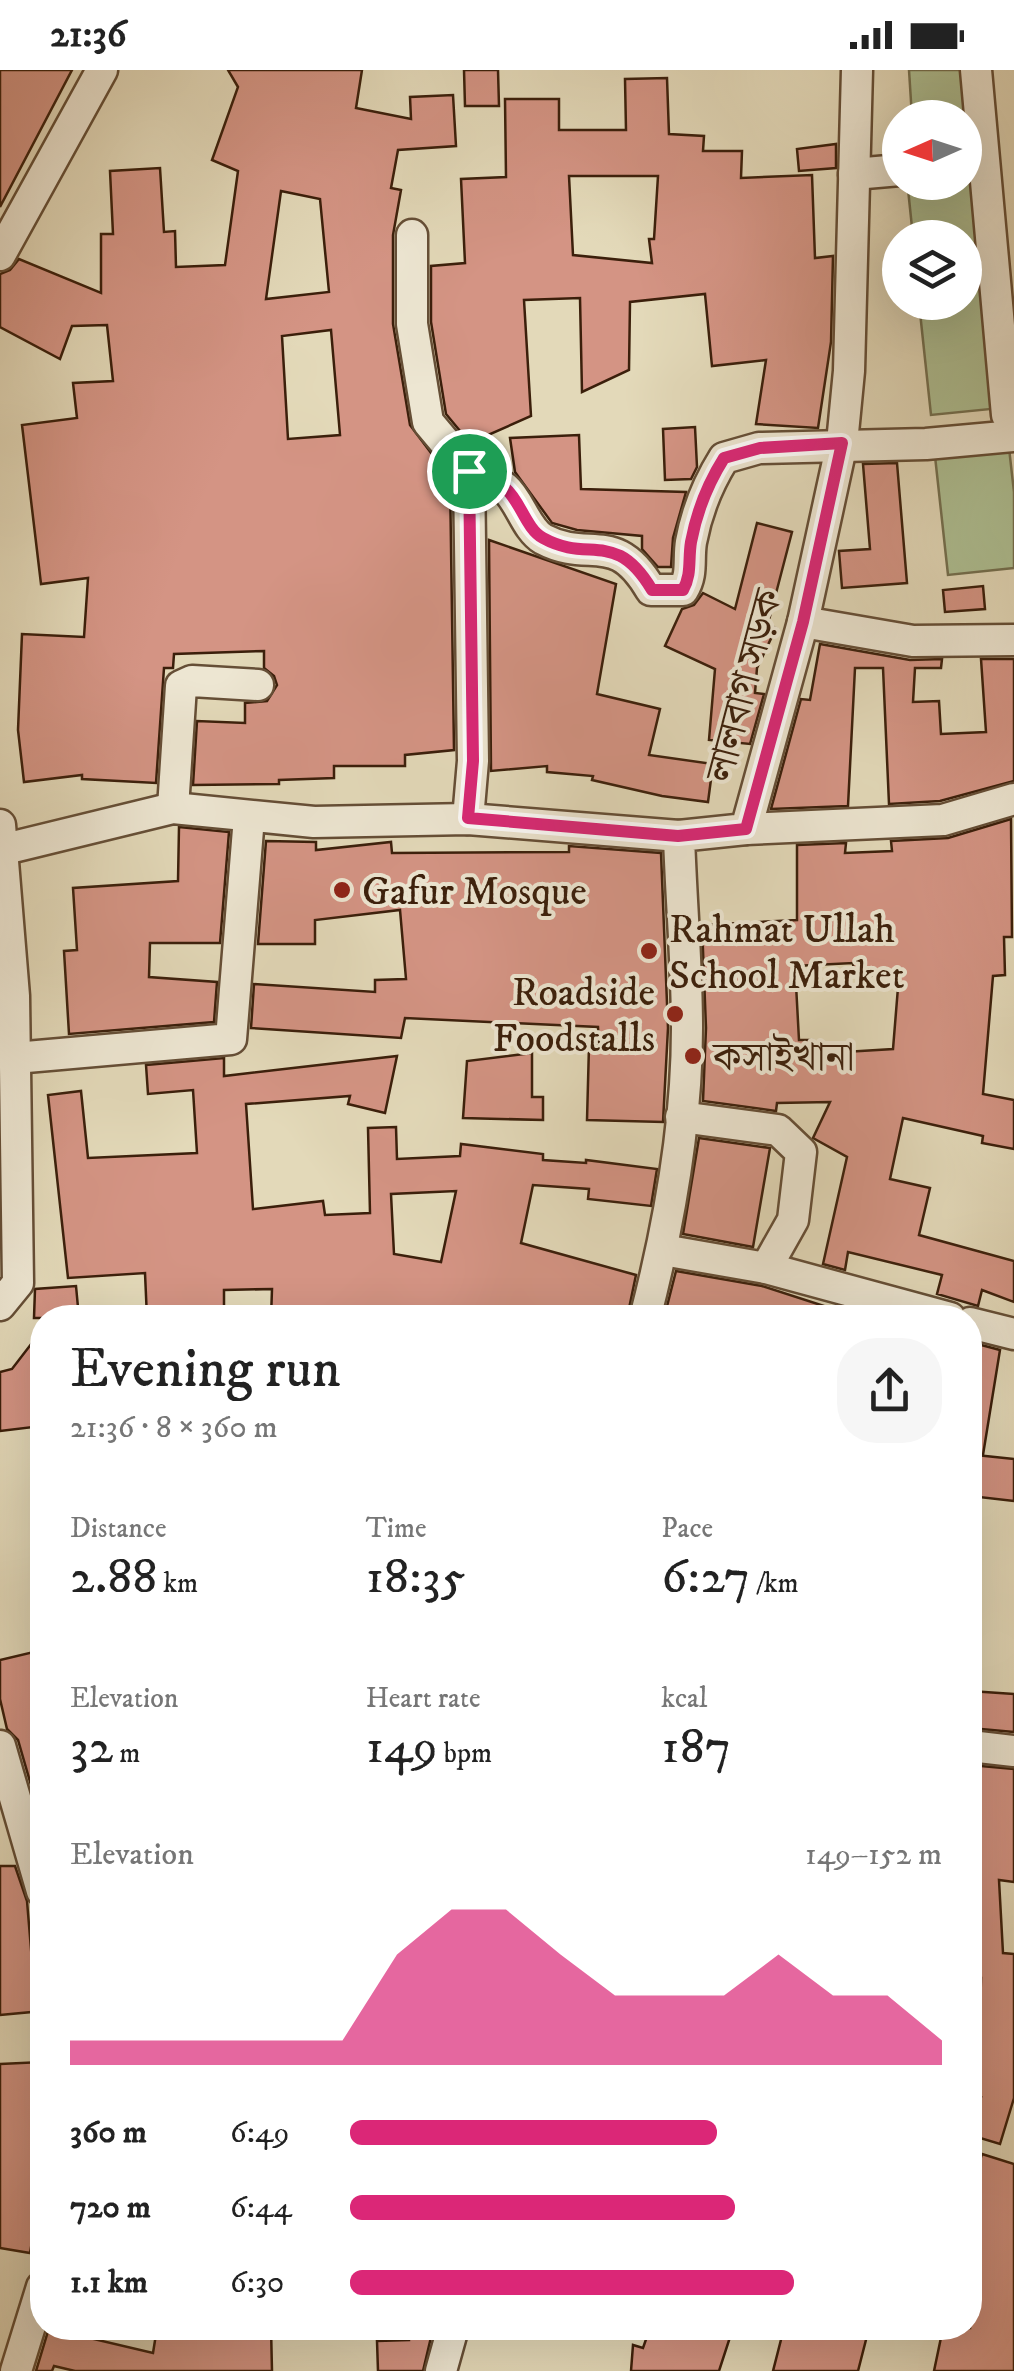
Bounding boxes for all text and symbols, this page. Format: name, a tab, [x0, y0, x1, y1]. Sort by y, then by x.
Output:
text: 21:36	[50, 11, 126, 59]
north arrow	[882, 100, 982, 200]
map controls	[882, 100, 982, 320]
button: layers	[882, 220, 982, 320]
pin	[427, 429, 512, 514]
icon: arrive	[442, 444, 497, 499]
street label: লালবাগ সড়ক	[696, 583, 796, 789]
place label: Gafur Mosque	[362, 868, 587, 918]
marker: Gafur Mosque	[331, 879, 353, 901]
place label: Rahmat Ullah School Market	[669, 906, 904, 1002]
marker: Rahmat Ullah School Market	[638, 940, 660, 962]
place label: Roadside Foodstalls	[492, 969, 655, 1065]
marker: Roadside Foodstalls	[664, 1003, 686, 1025]
place label: কসাইখানা	[711, 1033, 854, 1084]
marker: কসাইখানা	[682, 1045, 704, 1067]
text: Evening run	[70, 1336, 341, 1405]
button: share	[837, 1338, 942, 1443]
text: 21:36 · 8 × 360 m	[70, 1408, 278, 1448]
text: Distance	[70, 1511, 166, 1546]
text: Time	[366, 1511, 426, 1546]
text: Pace	[661, 1511, 713, 1546]
text: 2.88	[70, 1546, 157, 1609]
text: 18:35	[366, 1546, 466, 1609]
text: 6:27	[661, 1546, 750, 1609]
text: km	[157, 1566, 198, 1601]
text: /km	[750, 1566, 799, 1601]
text: Elevation	[70, 1681, 178, 1716]
text: Heart rate	[366, 1681, 481, 1716]
text: kcal	[661, 1681, 707, 1716]
text: 32	[70, 1716, 113, 1779]
text: 149	[366, 1716, 438, 1779]
text: 187	[661, 1716, 731, 1779]
text: m	[113, 1736, 140, 1771]
text: bpm	[438, 1736, 492, 1771]
text: Elevation	[70, 1835, 194, 1875]
text: 149–152 m	[805, 1835, 942, 1875]
text: 360 m	[70, 2113, 147, 2153]
text: 6:49	[230, 2113, 289, 2153]
text: 720 m	[70, 2188, 151, 2228]
text: 6:44	[230, 2188, 292, 2228]
text: 1.1 km	[70, 2263, 148, 2303]
text: 6:30	[230, 2263, 284, 2303]

